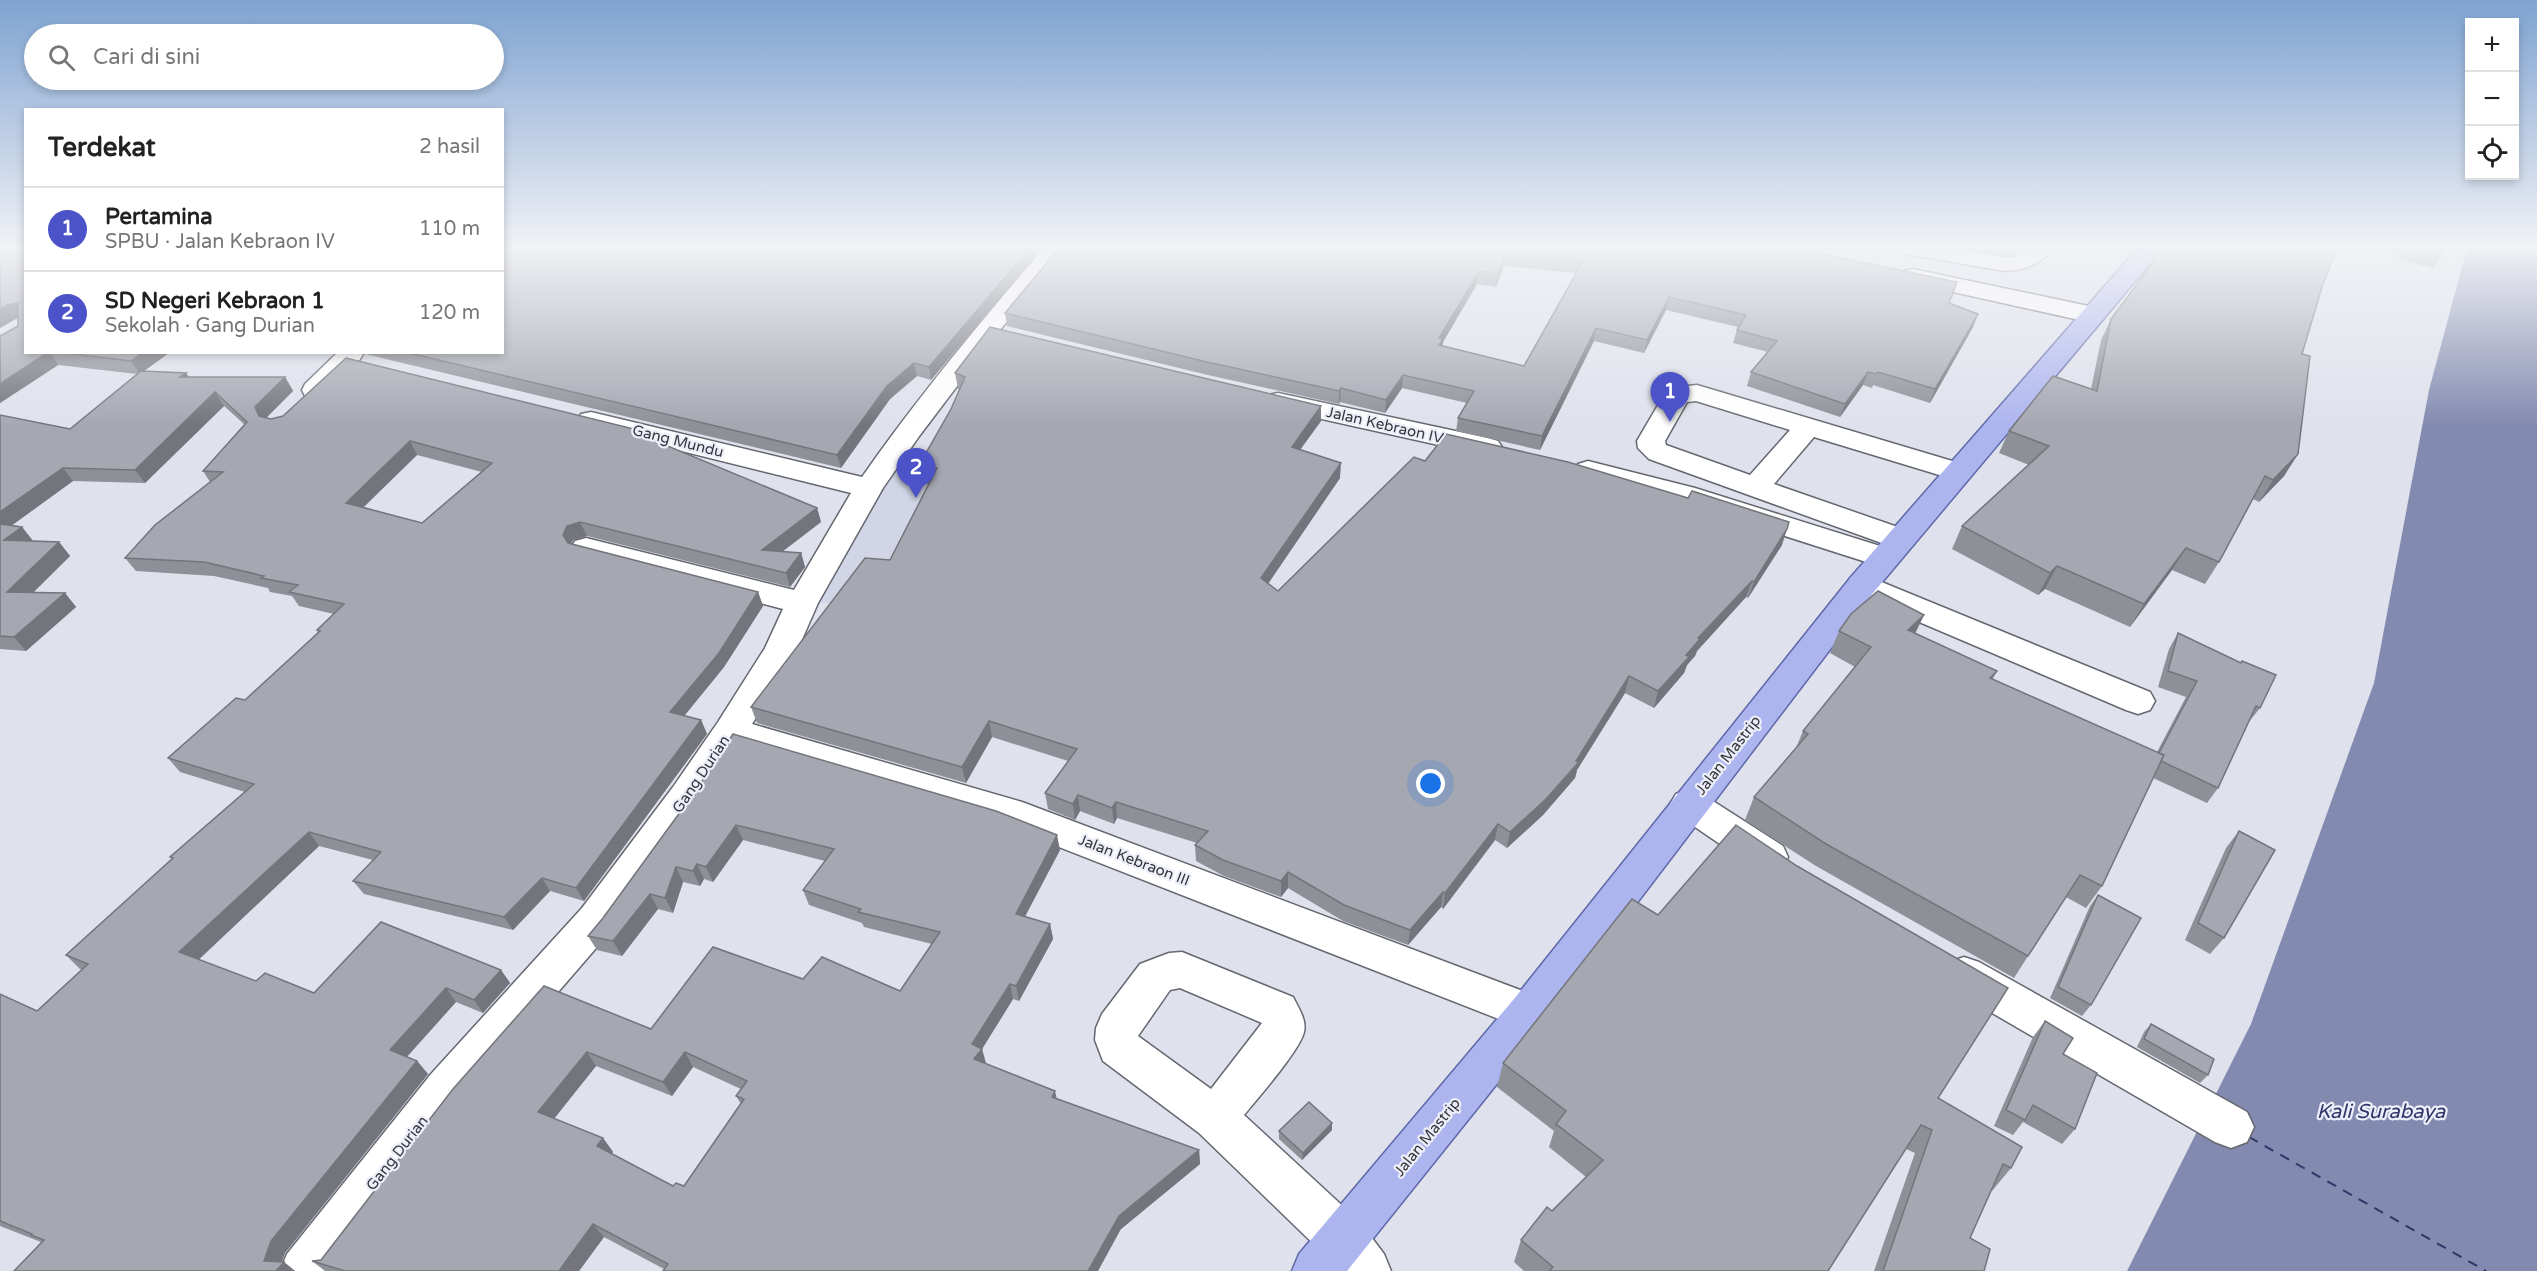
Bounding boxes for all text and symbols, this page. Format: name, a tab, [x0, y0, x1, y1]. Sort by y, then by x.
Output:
map controls	[2465, 18, 2519, 180]
button: +	[2465, 18, 2519, 72]
search box	[24, 24, 504, 90]
icon: search	[45, 41, 78, 74]
text: Cari di sini	[93, 44, 200, 70]
button: −	[2465, 72, 2519, 126]
button: locate	[2465, 126, 2519, 180]
text: Terdekat	[48, 132, 156, 163]
text: 2 hasil	[419, 135, 480, 159]
text: Pertamina	[105, 204, 213, 230]
text: 1	[61, 217, 74, 241]
text: 110 m	[419, 217, 480, 241]
text: SPBU · Jalan Kebraon IV	[105, 230, 335, 254]
text: SD Negeri Kebraon 1	[105, 288, 325, 314]
text: 2	[61, 301, 74, 325]
text: 120 m	[419, 301, 480, 325]
text: Sekolah · Gang Durian	[105, 314, 315, 338]
pin: 1	[1650, 372, 1690, 422]
street label: Jalan Kebraon IV	[1325, 403, 1446, 447]
street label: Gang Mundu	[630, 421, 726, 461]
pin: 2	[896, 448, 936, 498]
street label: Jalan Mastrip	[1692, 712, 1764, 798]
street label: Gang Durian	[668, 732, 734, 816]
your location	[1416, 769, 1445, 798]
street label: Jalan Kebraon III	[1076, 830, 1192, 890]
street label: Jalan Mastrip	[1390, 1094, 1464, 1180]
water label: Kali Surabaya	[2317, 1100, 2446, 1124]
street label: Gang Durian	[362, 1112, 432, 1194]

